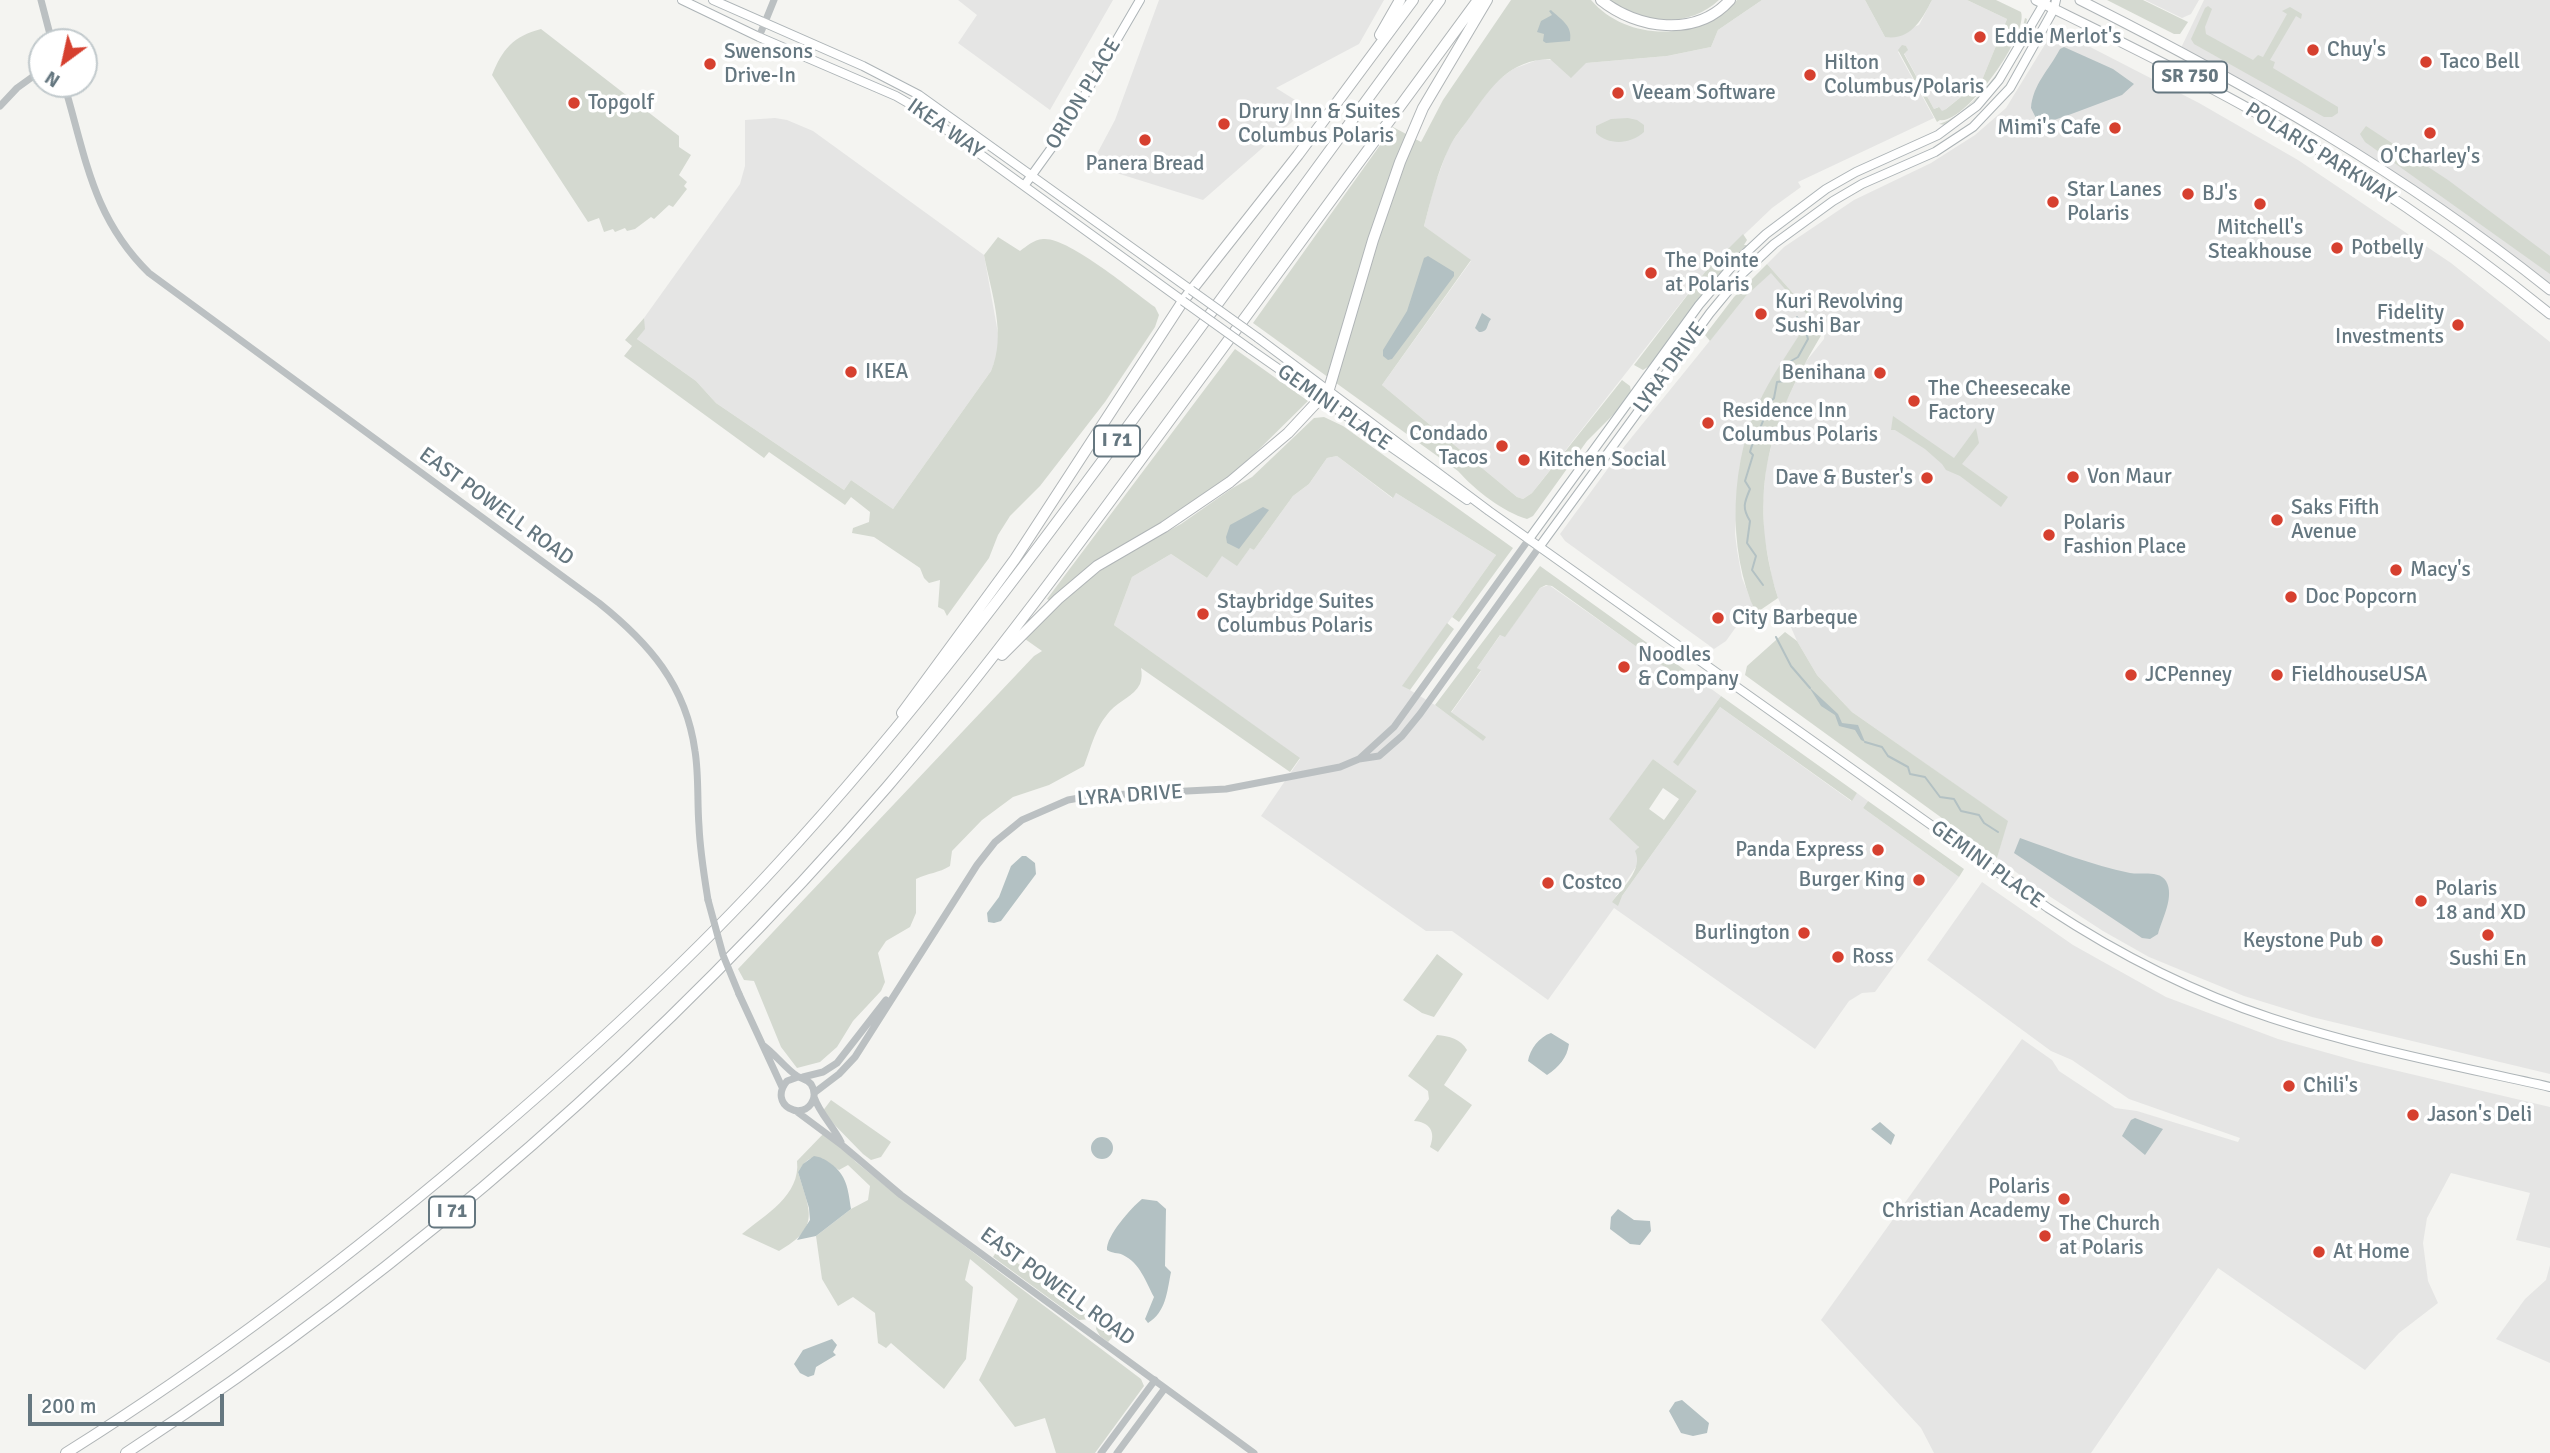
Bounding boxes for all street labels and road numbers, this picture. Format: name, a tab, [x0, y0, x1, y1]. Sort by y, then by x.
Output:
street label: ORION PLACE	[1041, 34, 1127, 154]
road number: SR 750	[2153, 61, 2227, 92]
street label: IKEA WAY	[902, 94, 988, 164]
street label: POLARIS PARKWAY	[2240, 98, 2400, 210]
street label: LYRA DRIVE	[1629, 318, 1711, 418]
street label: GEMINI PLACE	[1272, 359, 1396, 457]
road number: I 71	[1094, 426, 1140, 456]
street label: EAST POWELL ROAD	[414, 443, 578, 571]
street label: LYRA DRIVE	[1076, 780, 1184, 812]
street label: GEMINI PLACE	[1926, 816, 2048, 914]
road number: I 71	[429, 1196, 475, 1228]
street label: EAST POWELL ROAD	[975, 1223, 1139, 1351]

